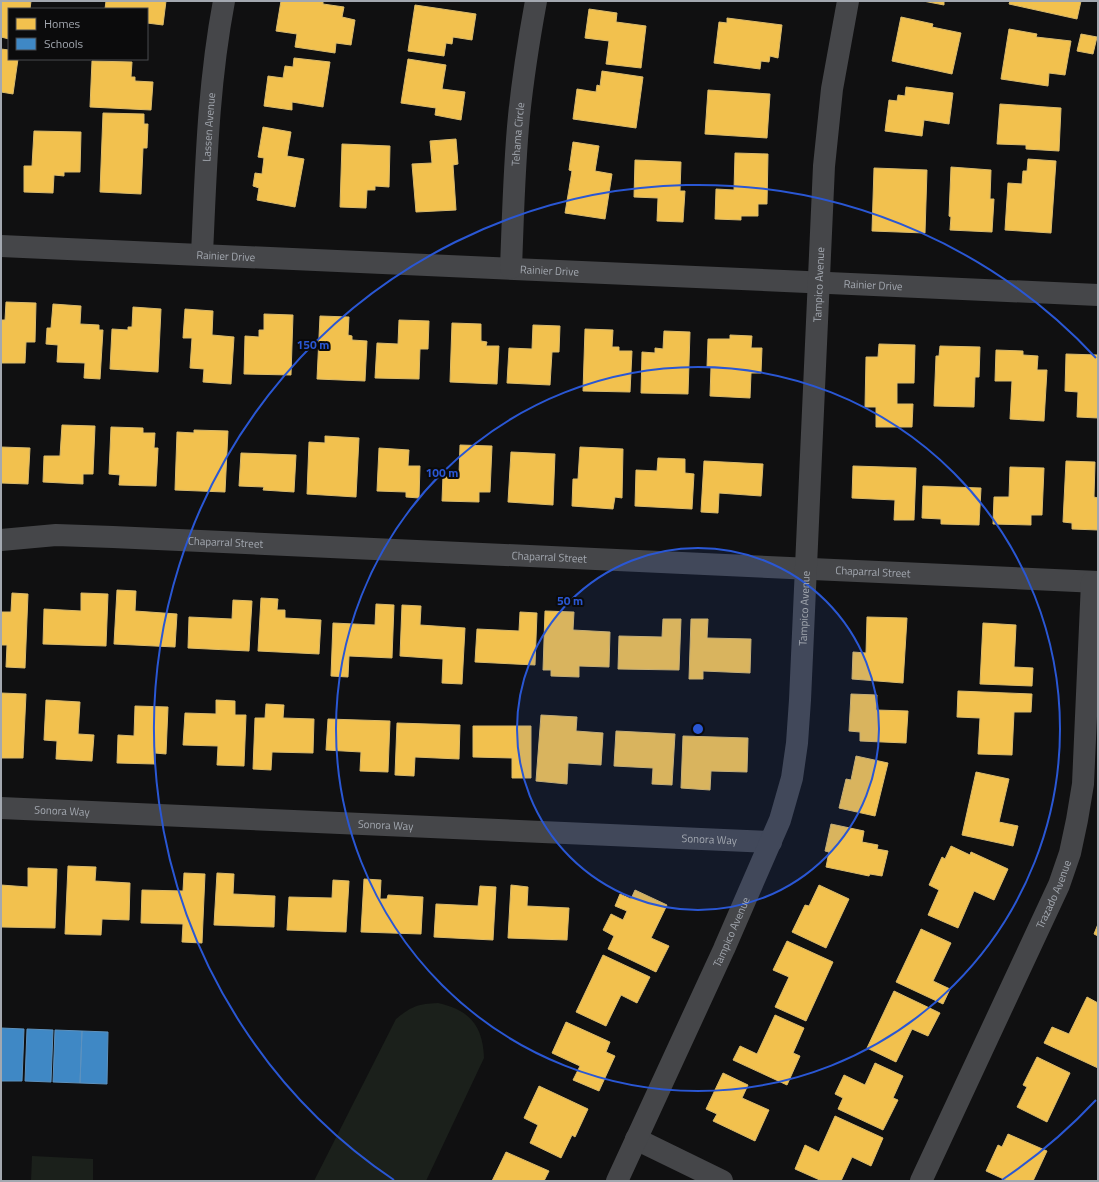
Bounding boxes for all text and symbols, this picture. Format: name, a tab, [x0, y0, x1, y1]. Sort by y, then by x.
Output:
legend	[8, 8, 148, 60]
text: Homes	[44, 14, 80, 33]
text: Schools	[44, 34, 84, 53]
street label: Lassen Avenue	[198, 91, 219, 162]
street label: Tehama Circle	[507, 101, 528, 167]
street label: Tampico Avenue	[809, 246, 828, 323]
street label: Rainier Drive	[196, 247, 256, 265]
street label: Rainier Drive	[520, 261, 580, 280]
street label: Rainier Drive	[843, 276, 903, 294]
text: 150 m	[297, 335, 329, 354]
text: 100 m	[426, 463, 458, 482]
street label: Chaparral Street	[188, 532, 264, 552]
street label: Chaparral Street	[511, 547, 587, 567]
street label: Chaparral Street	[835, 562, 911, 581]
street label: Tampico Avenue	[794, 570, 814, 646]
text: 50 m	[557, 591, 583, 610]
centre of rings	[691, 722, 705, 736]
street label: Sonora Way	[34, 801, 91, 820]
street label: Sonora Way	[357, 816, 414, 834]
street label: Sonora Way	[681, 830, 738, 849]
street label: Trazado Avenue	[1032, 857, 1075, 931]
street label: Tampico Avenue	[709, 894, 754, 970]

